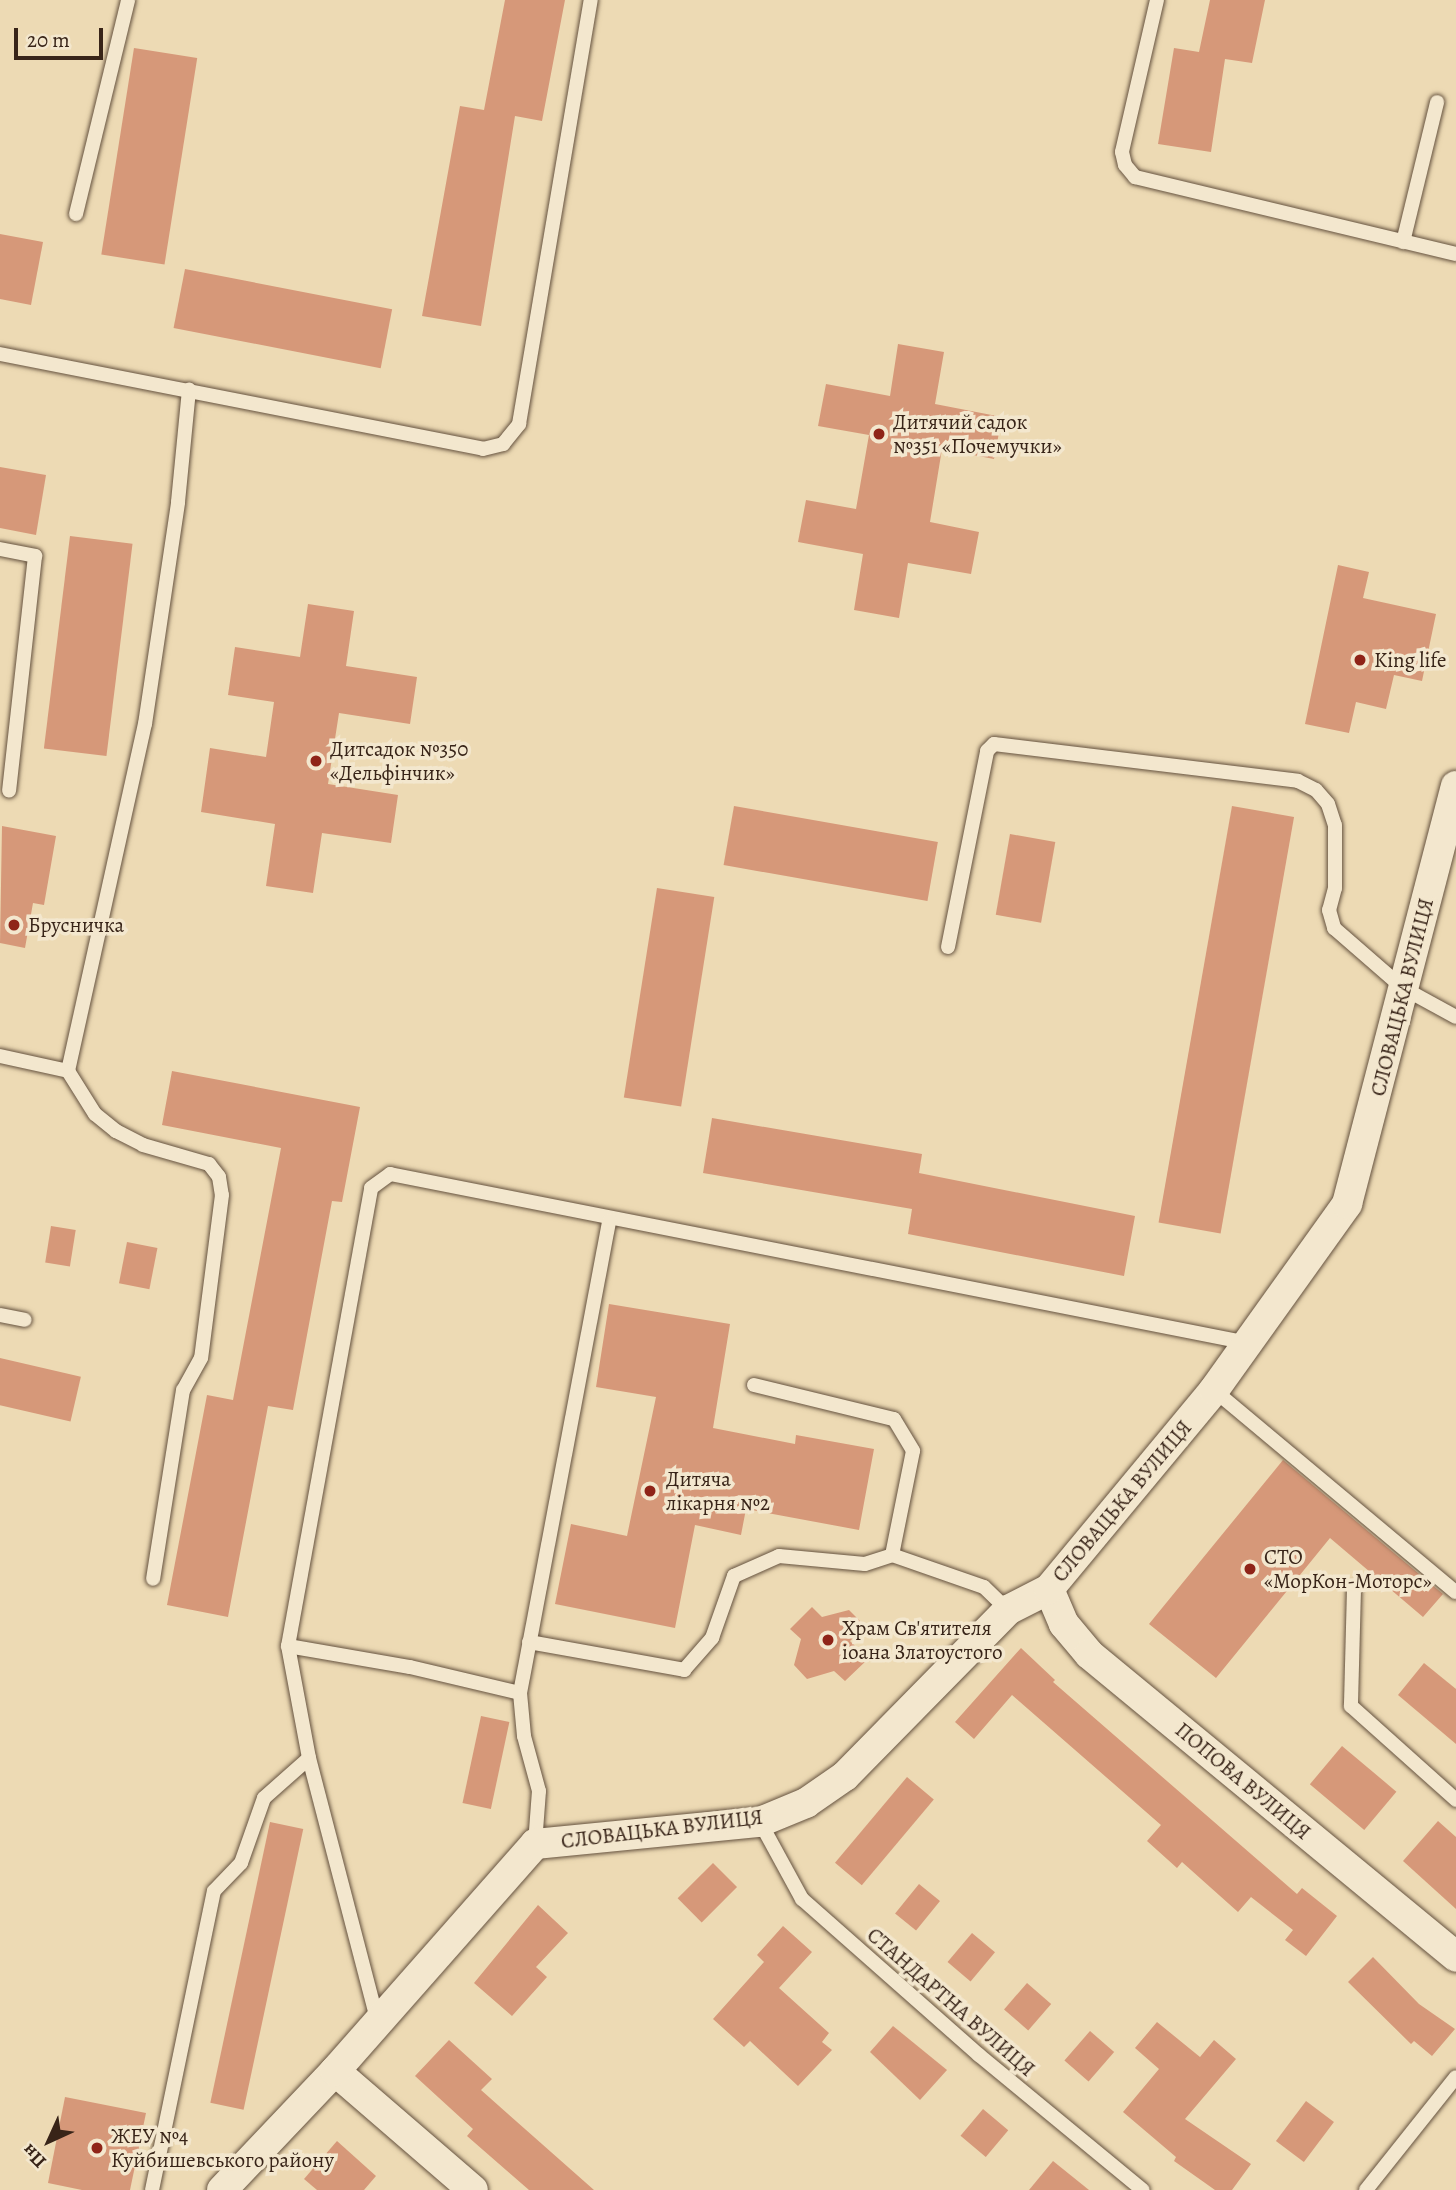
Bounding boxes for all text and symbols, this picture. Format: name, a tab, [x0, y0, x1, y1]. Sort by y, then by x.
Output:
scale bar	[18, 14, 107, 58]
text: 20 m	[27, 26, 70, 54]
place label: Дитячий садок №351 «Почемучки»	[893, 409, 1062, 459]
marker: Дитячий садок №351 «Почемучки»	[871, 426, 887, 442]
place label: King life	[1374, 647, 1446, 673]
marker: King life	[1352, 652, 1368, 668]
place label: Дитсадок №350 «Дельфінчик»	[330, 736, 469, 786]
marker: Дитсадок №350 «Дельфінчик»	[308, 753, 324, 769]
street label: СЛОВАЦЬКА ВУЛИЦЯ	[1365, 895, 1439, 1099]
place label: Брусничка	[28, 912, 124, 938]
marker: Брусничка	[6, 917, 22, 933]
street label: СЛОВАЦЬКА ВУЛИЦЯ	[1047, 1415, 1197, 1587]
place label: Дитяча лікарня №2	[666, 1466, 770, 1516]
marker: Дитяча лікарня №2	[640, 1481, 660, 1501]
place label: СТО «МорКон-Моторс»	[1264, 1544, 1432, 1594]
marker: СТО «МорКон-Моторс»	[1242, 1561, 1258, 1577]
place label: Храм Св'ятителя іоана Златоустого	[842, 1615, 1003, 1665]
marker: Храм Св'ятителя іоана Златоустого	[820, 1632, 836, 1648]
street label: ПОПОВА ВУЛИЦЯ	[1170, 1717, 1316, 1845]
street label: СЛОВАЦЬКА ВУЛИЦЯ	[560, 1804, 764, 1854]
street label: СТАНДАРТНА ВУЛИЦЯ	[862, 1922, 1040, 2082]
north arrow	[14, 2106, 84, 2176]
place label: ЖЕУ №4 Куйбишевського району	[111, 2123, 334, 2173]
text: Пн	[16, 2138, 52, 2174]
marker: ЖЕУ №4 Куйбишевського району	[89, 2140, 105, 2156]

